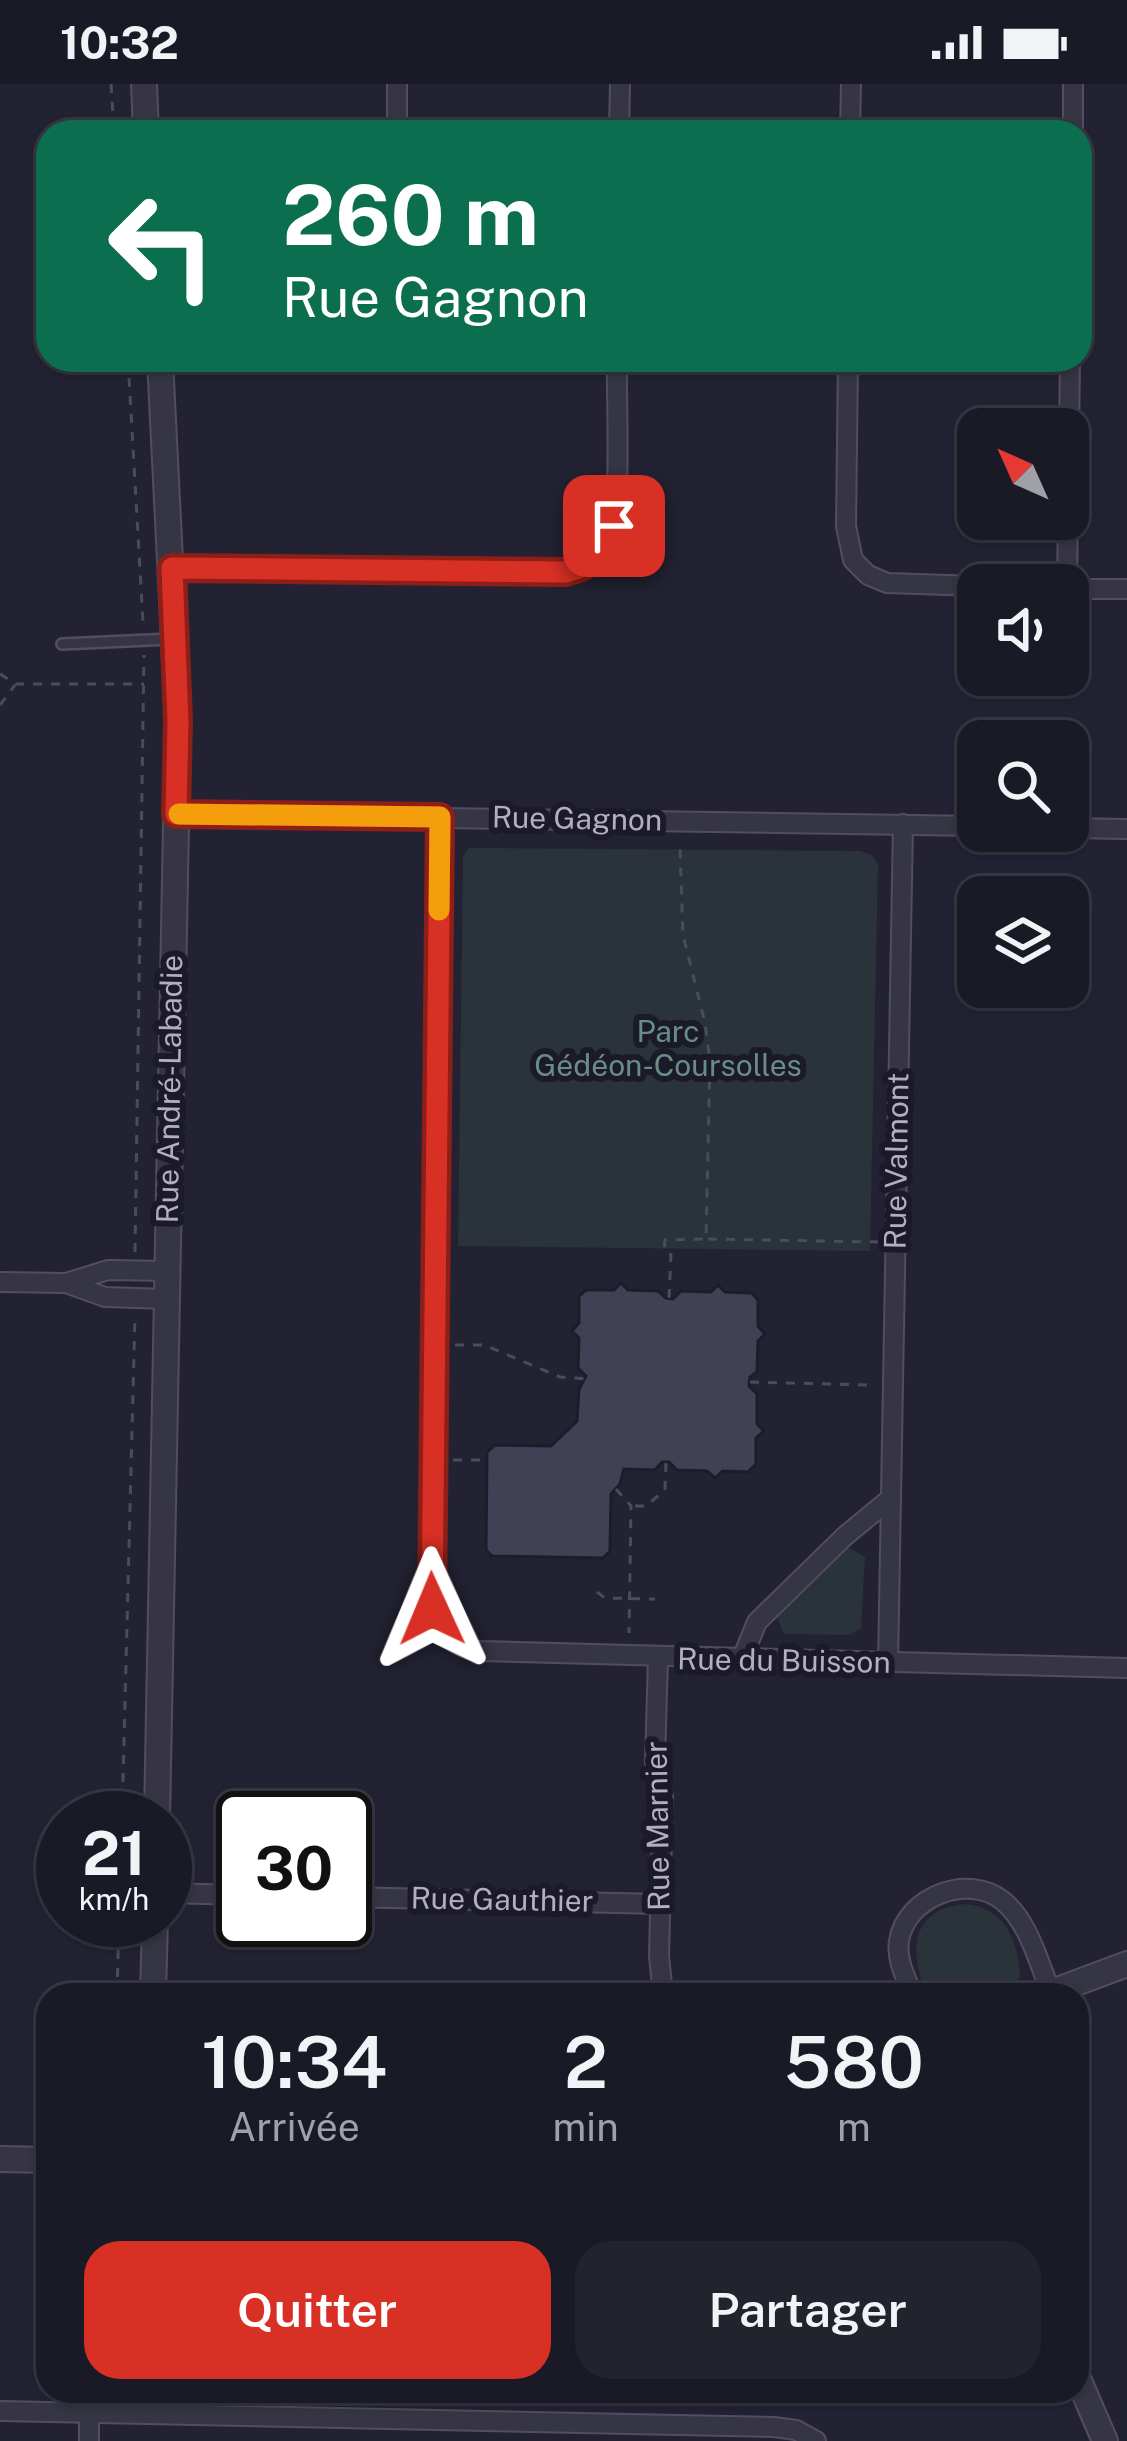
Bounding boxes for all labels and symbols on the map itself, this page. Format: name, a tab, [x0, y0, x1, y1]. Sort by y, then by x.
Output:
north arrow	[957, 408, 1089, 540]
pin	[563, 475, 665, 577]
street label: Rue Gagnon	[492, 799, 663, 837]
street label: Rue André-Labadie	[149, 954, 189, 1224]
park label: Parc Gédéon-Coursolles	[534, 1013, 802, 1083]
street label: Rue Valmont	[876, 1072, 916, 1250]
position arrow	[369, 1546, 495, 1672]
street label: Rue du Buisson	[677, 1640, 891, 1680]
street label: Rue Marnier	[638, 1741, 676, 1911]
speed limit sign: 30	[216, 1791, 372, 1947]
street label: Rue Gauthier	[410, 1879, 594, 1919]

